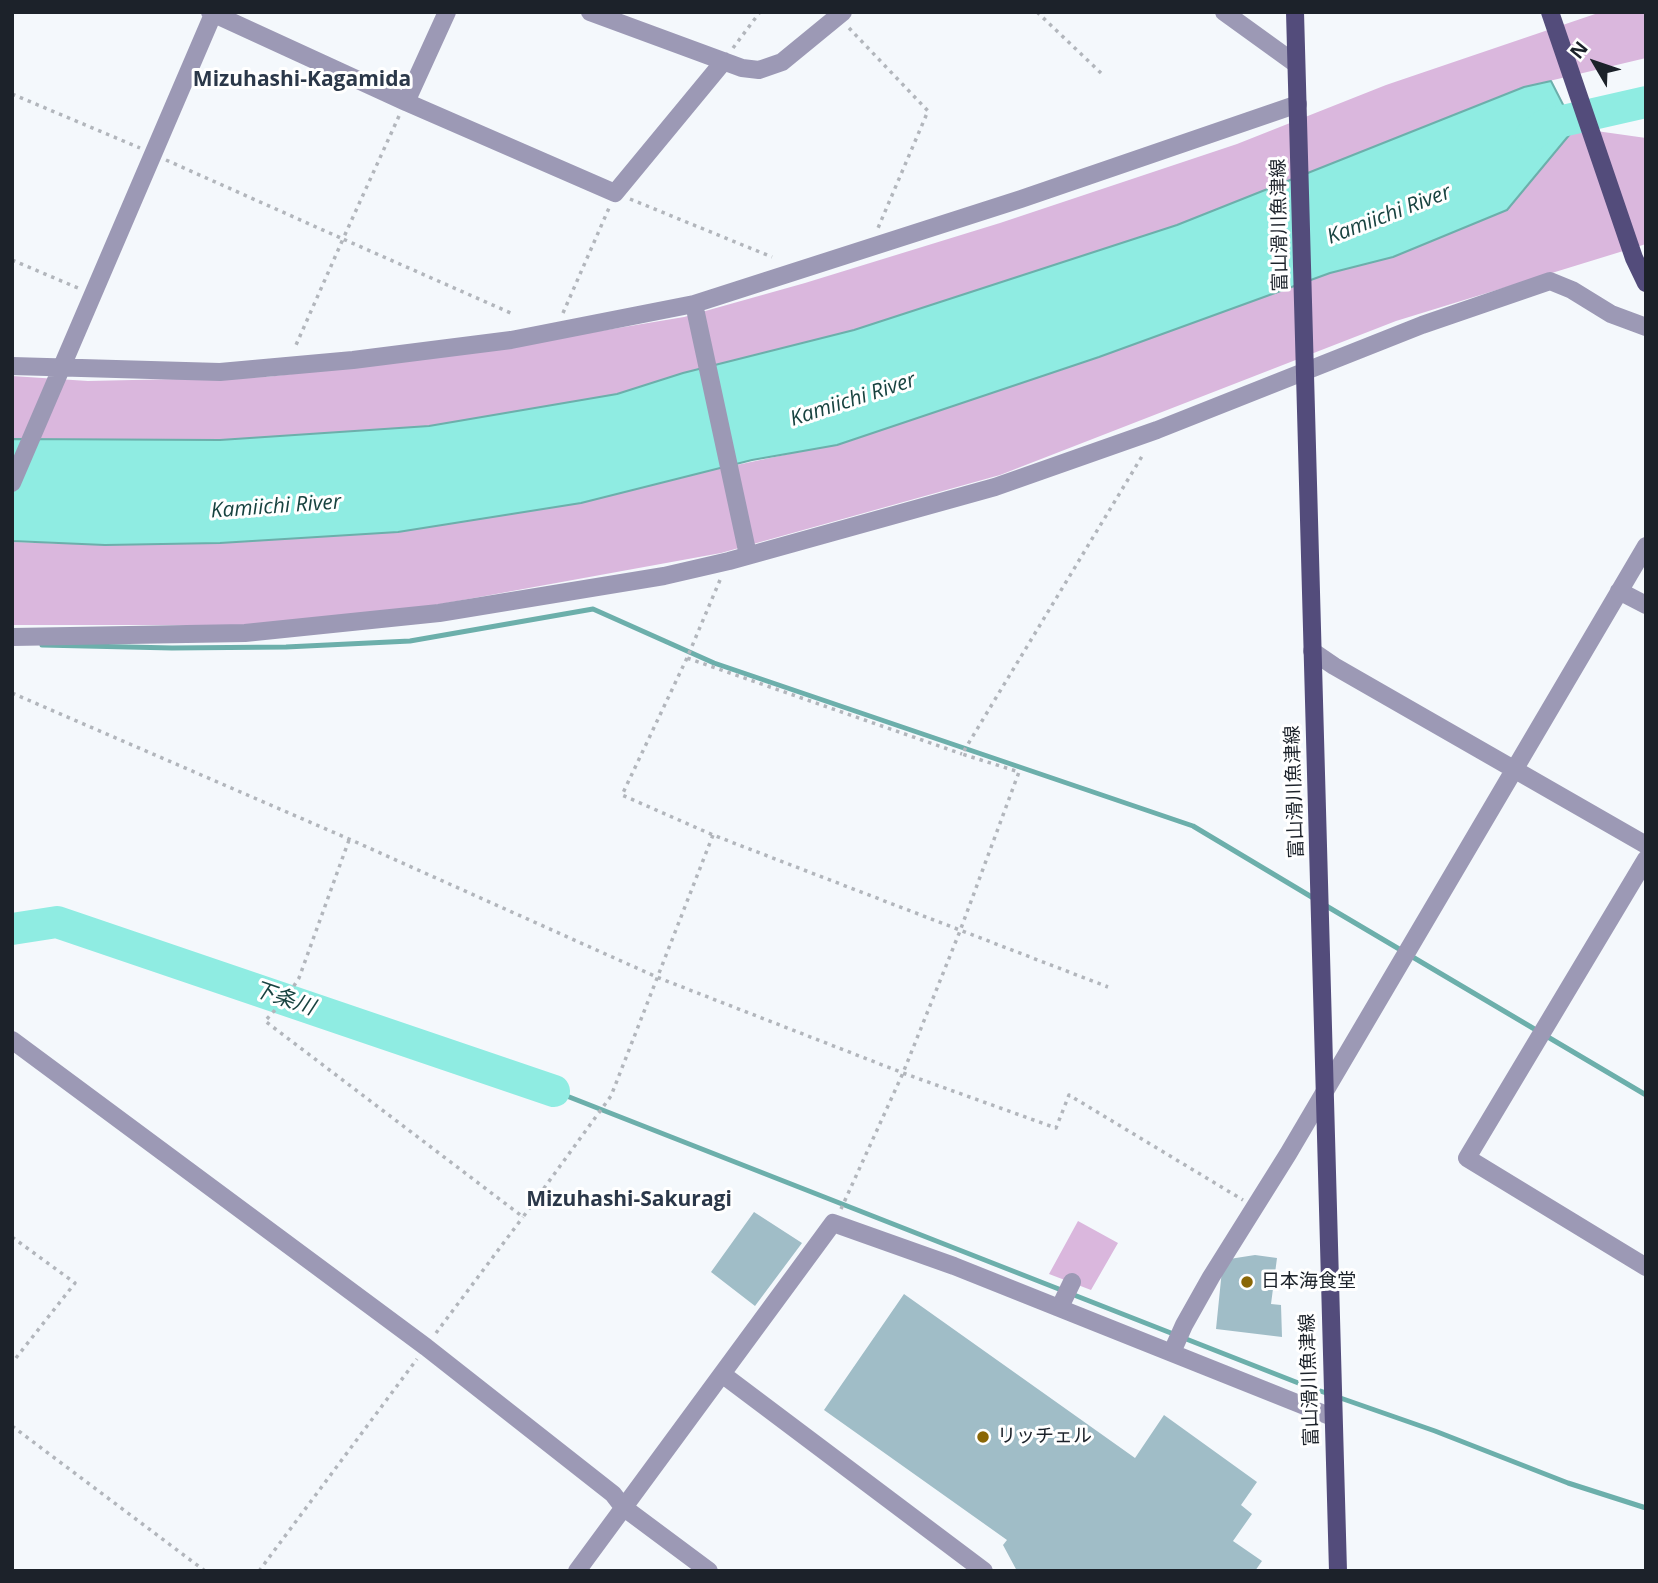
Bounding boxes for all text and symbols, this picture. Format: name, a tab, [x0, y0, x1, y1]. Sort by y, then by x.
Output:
north arrow	[1560, 28, 1630, 98]
text: N	[1564, 36, 1594, 64]
district label: Mizuhashi-Kagamida	[193, 67, 411, 93]
street label: 富山滑川魚津線	[1267, 158, 1293, 292]
water label: Kamiichi River	[1324, 180, 1454, 250]
water label: Kamiichi River	[787, 368, 919, 432]
water label: Kamiichi River	[210, 490, 342, 524]
street label: 富山滑川魚津線	[1281, 725, 1309, 859]
water label: 下条川	[250, 977, 318, 1021]
district label: Mizuhashi-Sakuragi	[526, 1187, 732, 1213]
place label: 日本海食堂	[1261, 1271, 1356, 1293]
marker: 日本海食堂	[1239, 1274, 1255, 1290]
street label: 富山滑川魚津線	[1296, 1313, 1324, 1447]
place label: リッチェル	[997, 1426, 1092, 1448]
marker: リッチェル	[975, 1429, 991, 1445]

